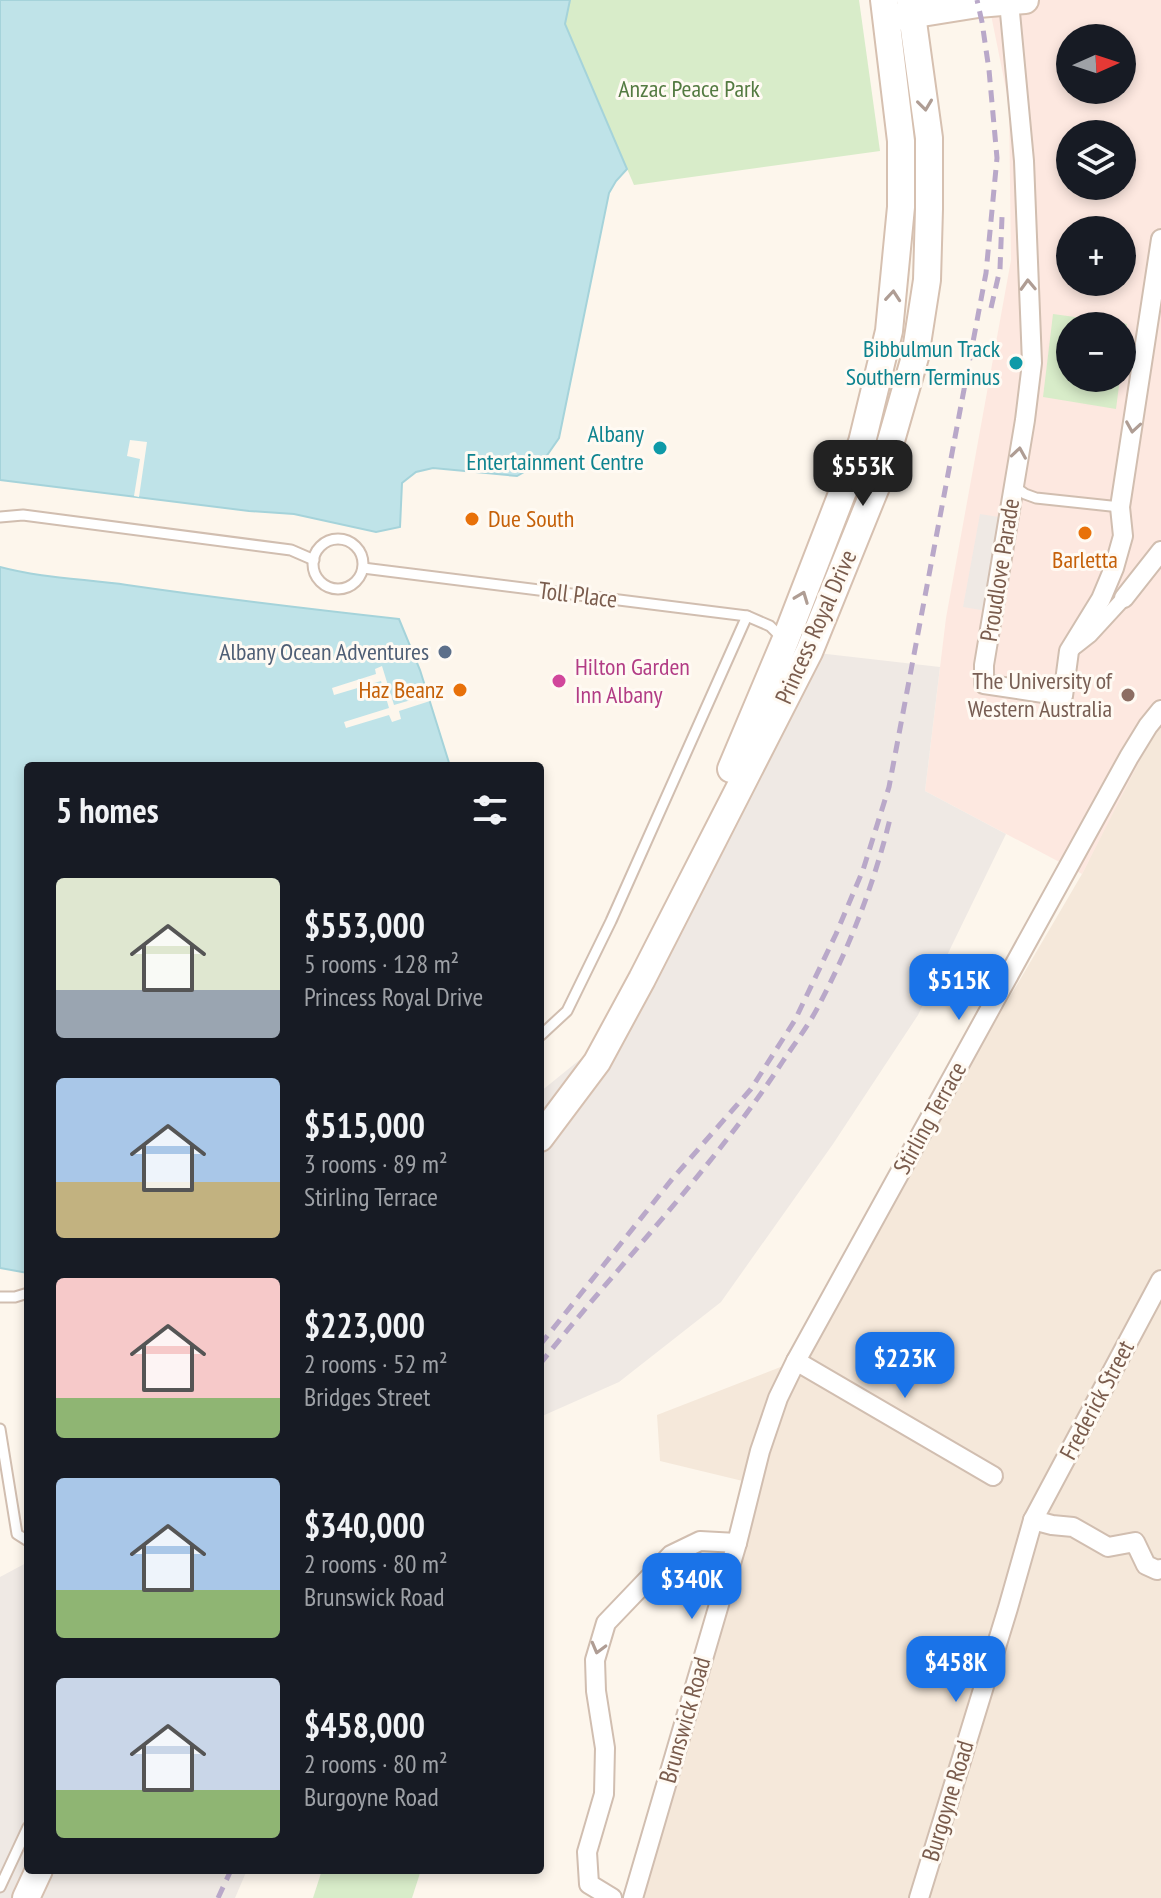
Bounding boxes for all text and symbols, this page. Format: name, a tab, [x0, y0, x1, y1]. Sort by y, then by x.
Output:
north arrow	[1056, 24, 1136, 104]
map controls	[1056, 24, 1136, 392]
park label: Anzac Peace Park	[618, 73, 761, 104]
one-way arrow	[916, 98, 933, 112]
button: layers	[1056, 120, 1136, 200]
button: +	[1056, 216, 1136, 296]
one-way arrow	[1019, 278, 1036, 291]
one-way arrow	[884, 289, 901, 302]
button: −	[1056, 312, 1136, 392]
place label: Bibbulmun Track Southern Terminus	[846, 333, 1001, 392]
marker: Bibbulmun Track Southern Terminus	[1007, 354, 1025, 372]
place label: Albany Entertainment Centre	[466, 418, 644, 477]
one-way arrow	[1125, 420, 1142, 434]
marker: Albany Entertainment Centre	[651, 439, 669, 457]
pin: $553K	[807, 440, 919, 508]
one-way arrow	[1010, 447, 1027, 460]
text: $553K	[831, 449, 895, 482]
street label: Proudlove Parade	[973, 496, 1026, 644]
place label: Due South	[488, 503, 574, 534]
marker: Due South	[463, 510, 481, 528]
marker: Barletta	[1076, 524, 1094, 542]
place label: Barletta	[1052, 544, 1118, 575]
street label: Princess Royal Drive	[768, 545, 863, 709]
street label: Toll Place	[537, 574, 619, 615]
one-way arrow	[792, 591, 809, 605]
place label: Albany Ocean Adventures	[219, 636, 429, 667]
marker: Albany Ocean Adventures	[436, 643, 454, 661]
place label: Hilton Garden Inn Albany	[575, 651, 690, 710]
place label: The University of Western Australia	[968, 665, 1113, 724]
marker: Hilton Garden Inn Albany	[550, 672, 568, 690]
place label: Haz Beanz	[358, 674, 444, 705]
marker: Haz Beanz	[451, 681, 469, 699]
marker: The University of Western Australia	[1119, 686, 1137, 704]
text: 5 homes	[56, 788, 159, 832]
icon: filters	[468, 788, 512, 832]
text: $553,000	[304, 903, 425, 947]
icon: home	[120, 910, 216, 1006]
text: 5 rooms · 128 m²	[304, 947, 459, 980]
pin: $515K	[903, 954, 1015, 1022]
text: $515K	[927, 963, 991, 996]
text: Princess Royal Drive	[304, 980, 483, 1013]
street label: Stirling Terrace	[886, 1056, 973, 1179]
text: $515,000	[304, 1103, 425, 1147]
icon: home	[120, 1110, 216, 1206]
text: 3 rooms · 89 m²	[304, 1147, 448, 1180]
text: Stirling Terrace	[304, 1180, 438, 1213]
text: $223,000	[304, 1303, 425, 1347]
icon: home	[120, 1310, 216, 1406]
pin: $223K	[849, 1332, 961, 1400]
street label: Frederick Street	[1052, 1335, 1141, 1465]
text: $223K	[873, 1341, 937, 1374]
text: 2 rooms · 52 m²	[304, 1347, 448, 1380]
text: Bridges Street	[304, 1380, 430, 1413]
text: $340,000	[304, 1503, 425, 1547]
icon: home	[120, 1510, 216, 1606]
text: 2 rooms · 80 m²	[304, 1547, 448, 1580]
pin: $340K	[636, 1553, 748, 1621]
text: $340K	[660, 1562, 724, 1595]
text: Brunswick Road	[304, 1580, 444, 1613]
pin: $458K	[900, 1636, 1012, 1704]
one-way arrow	[591, 1641, 608, 1654]
text: $458K	[924, 1645, 988, 1678]
street label: Brunswick Road	[652, 1653, 717, 1786]
text: $458,000	[304, 1703, 425, 1747]
icon: home	[120, 1710, 216, 1806]
street label: Burgoyne Road	[915, 1737, 981, 1865]
text: 2 rooms · 80 m²	[304, 1747, 448, 1780]
text: Burgoyne Road	[304, 1780, 439, 1813]

